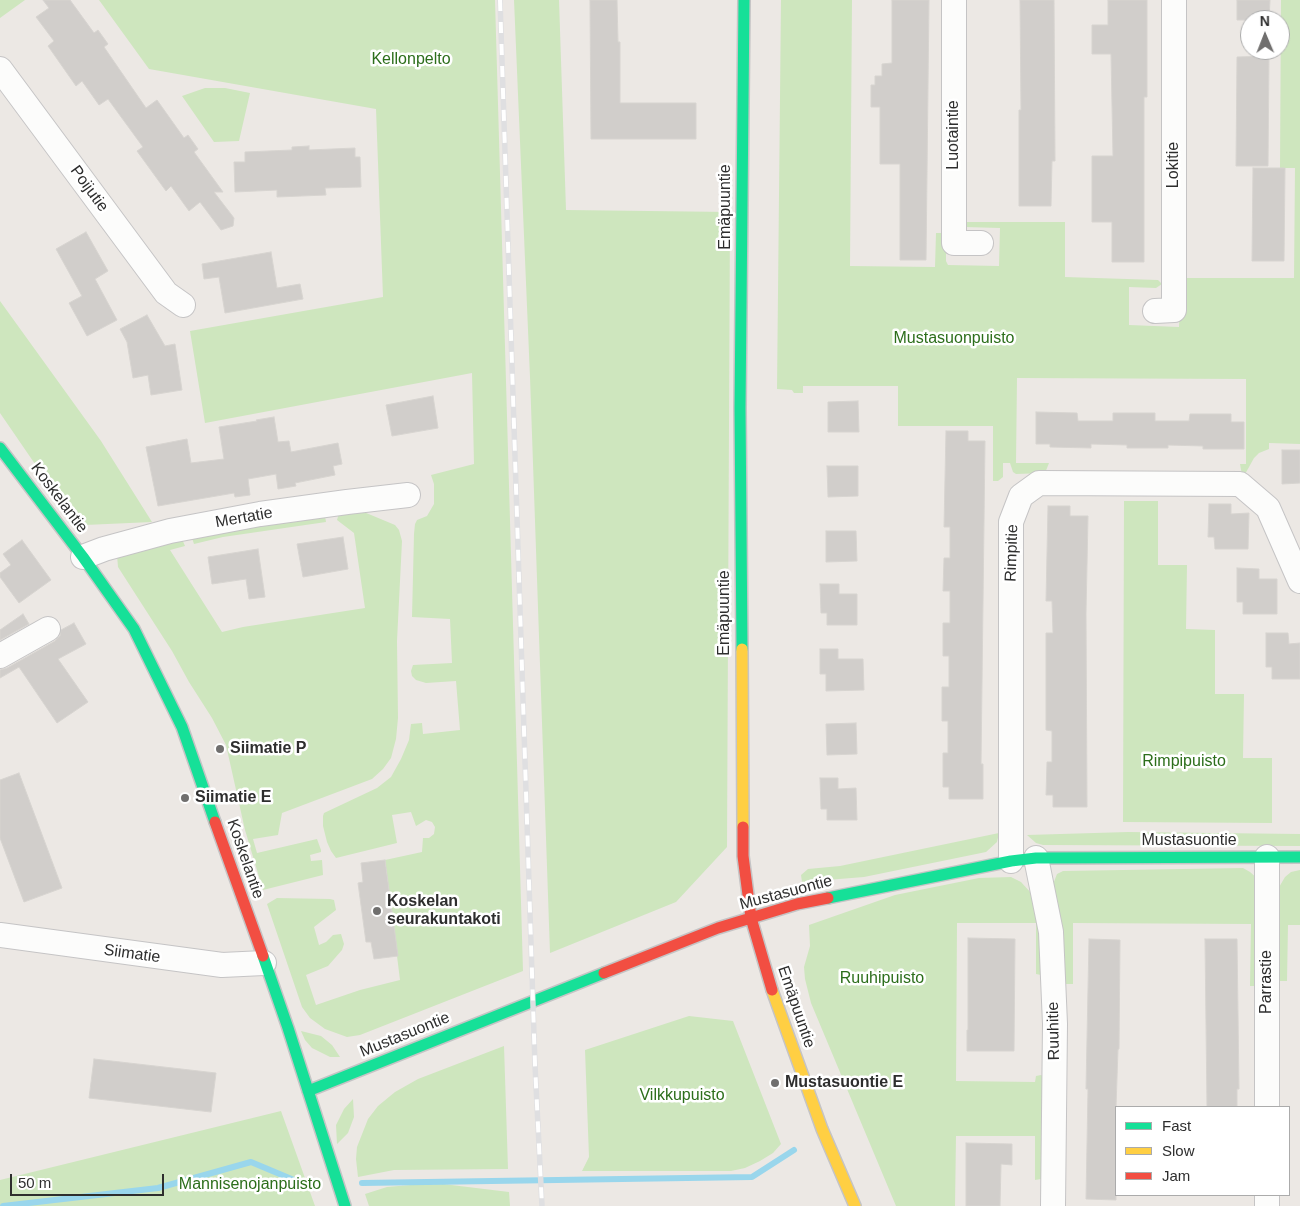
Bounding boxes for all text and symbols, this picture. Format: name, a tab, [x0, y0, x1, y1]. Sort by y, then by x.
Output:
north arrow	[1240, 10, 1290, 60]
text: N	[1260, 13, 1270, 29]
park label: Kellonpelto	[371, 50, 451, 70]
street label: Luotaintie	[944, 100, 964, 170]
street label: Lokitie	[1164, 142, 1184, 188]
street label: Poijutie	[66, 162, 112, 216]
street label: Emäpuuntie	[716, 164, 736, 250]
park label: Mustasuonpuisto	[894, 329, 1014, 349]
street label: Koskelantie	[26, 459, 92, 537]
street label: Mertatie	[214, 504, 274, 532]
street label: Rimpitie	[1001, 524, 1023, 582]
street label: Emäpuuntie	[715, 570, 735, 656]
place label: Siimatie P	[230, 739, 306, 759]
marker: Siimatie P	[214, 743, 226, 755]
park label: Rimpipuisto	[1142, 752, 1226, 772]
place label: Siimatie E	[195, 788, 271, 808]
marker: Siimatie E	[179, 792, 191, 804]
street label: Koskelantie	[222, 817, 268, 901]
street label: Mustasuontie	[1141, 831, 1237, 851]
street label: Mustasuontie	[738, 871, 834, 915]
place label: Koskelan seurakuntakoti	[387, 892, 501, 930]
marker: Koskelan seurakuntakoti	[371, 905, 383, 917]
street label: Siimatie	[102, 941, 162, 967]
street label: Parrastie	[1257, 950, 1277, 1014]
street label: Emäpuuntie	[773, 964, 819, 1050]
park label: Ruuhipuisto	[840, 969, 924, 989]
street label: Ruuhitie	[1044, 1001, 1064, 1061]
street label: Mustasuontie	[357, 1008, 453, 1062]
place label: Mustasuontie E	[785, 1073, 903, 1093]
marker: Mustasuontie E	[769, 1077, 781, 1089]
park label: Vilkkupuisto	[639, 1086, 725, 1106]
legend	[1115, 1106, 1290, 1196]
text: Fast	[1162, 1117, 1191, 1134]
text: Slow	[1162, 1142, 1195, 1159]
scale bar	[12, 1164, 166, 1196]
text: Jam	[1162, 1167, 1190, 1184]
text: 50 m	[18, 1174, 51, 1191]
park label: Mannisenojanpuisto	[179, 1175, 321, 1195]

